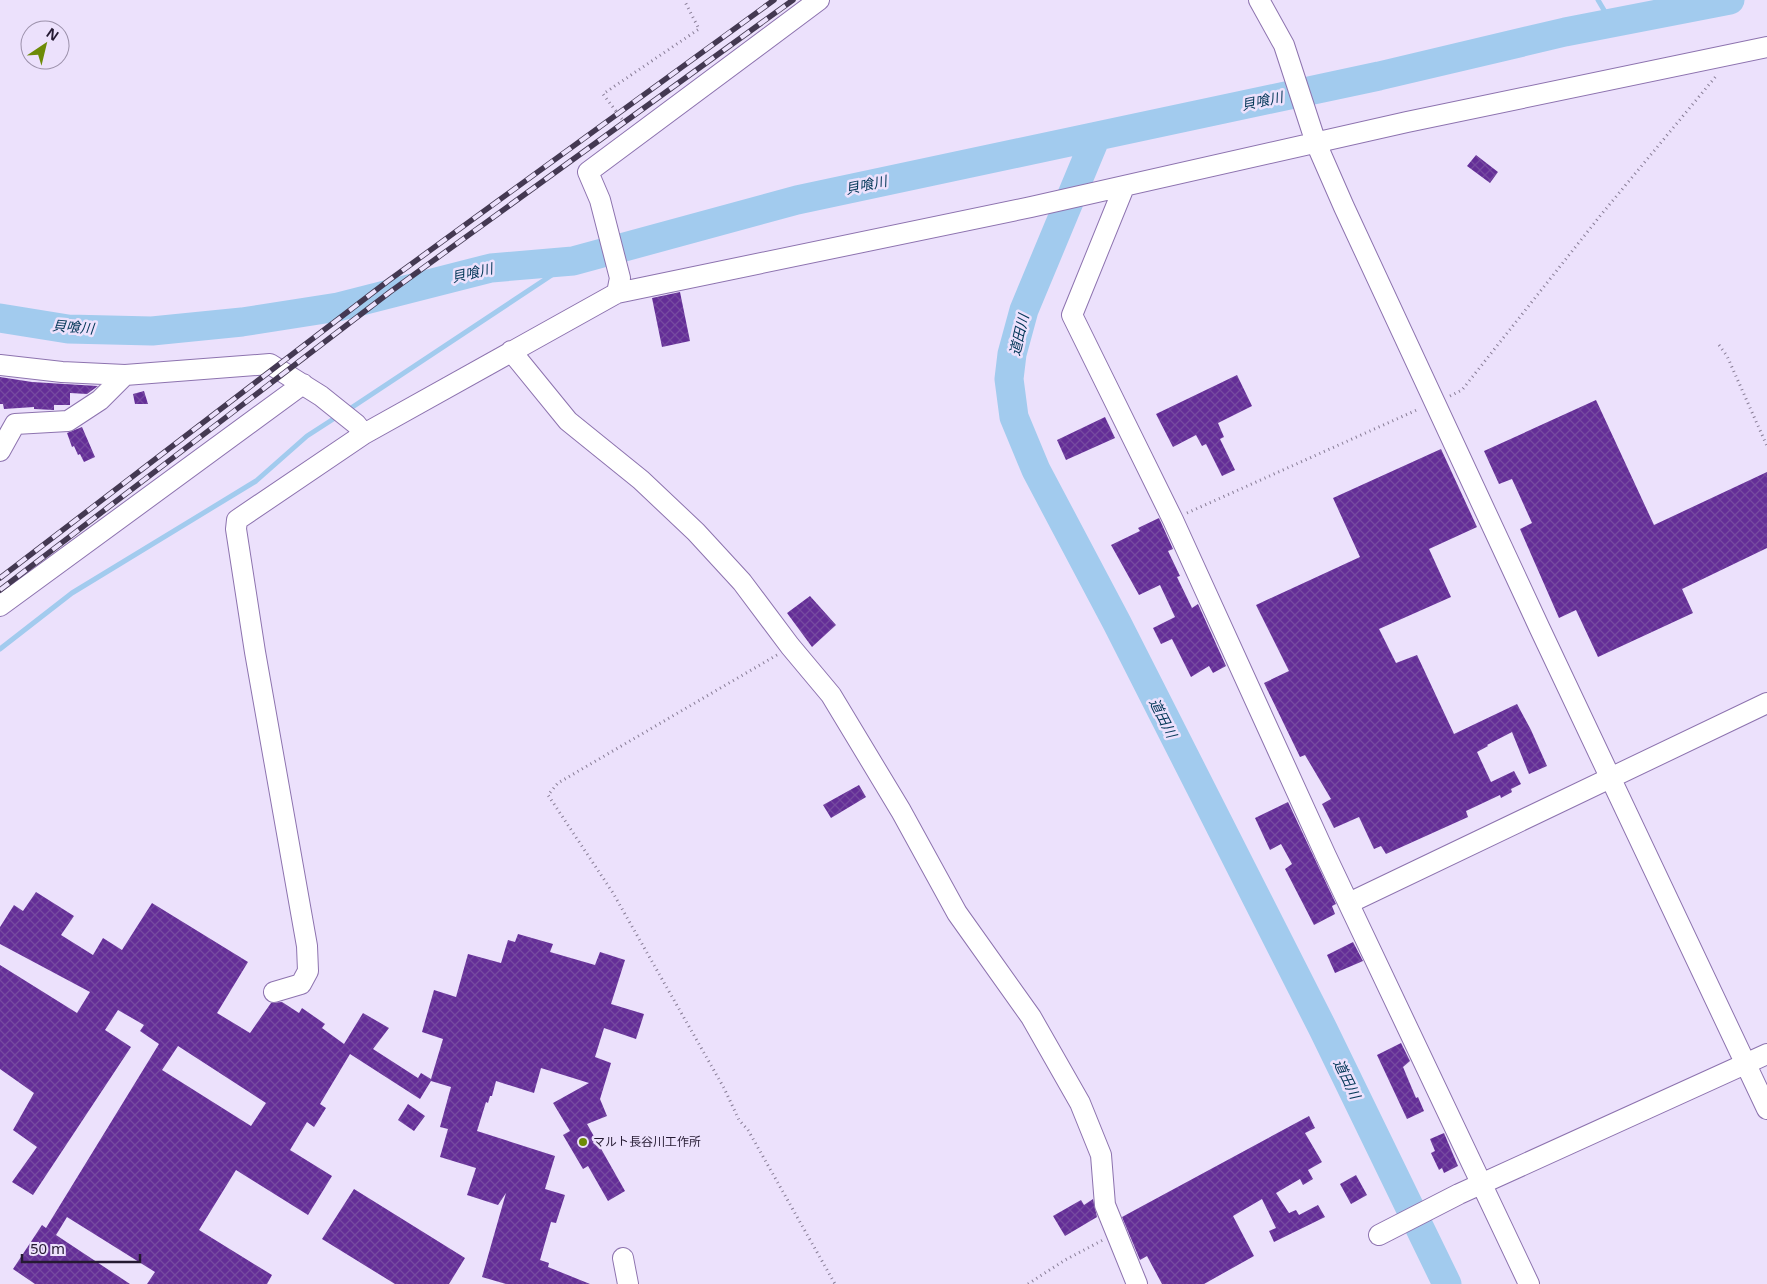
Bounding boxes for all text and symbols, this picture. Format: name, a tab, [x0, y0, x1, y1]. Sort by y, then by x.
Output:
north arrow	[20, 20, 70, 70]
text: N	[43, 23, 63, 45]
water label: 貝喰川	[1239, 86, 1286, 114]
water label: 貝喰川	[843, 170, 890, 198]
water label: 貝喰川	[449, 258, 496, 286]
water label: 道田川	[1005, 310, 1033, 357]
water label: 貝喰川	[51, 315, 97, 338]
water label: 道田川	[1145, 695, 1182, 743]
water label: 道田川	[1330, 1056, 1366, 1104]
place label: マルト長谷川工作所	[593, 1133, 701, 1150]
marker: マルト長谷川工作所	[577, 1136, 589, 1148]
scale bar	[22, 1232, 140, 1264]
text: 50 m	[30, 1238, 65, 1258]

